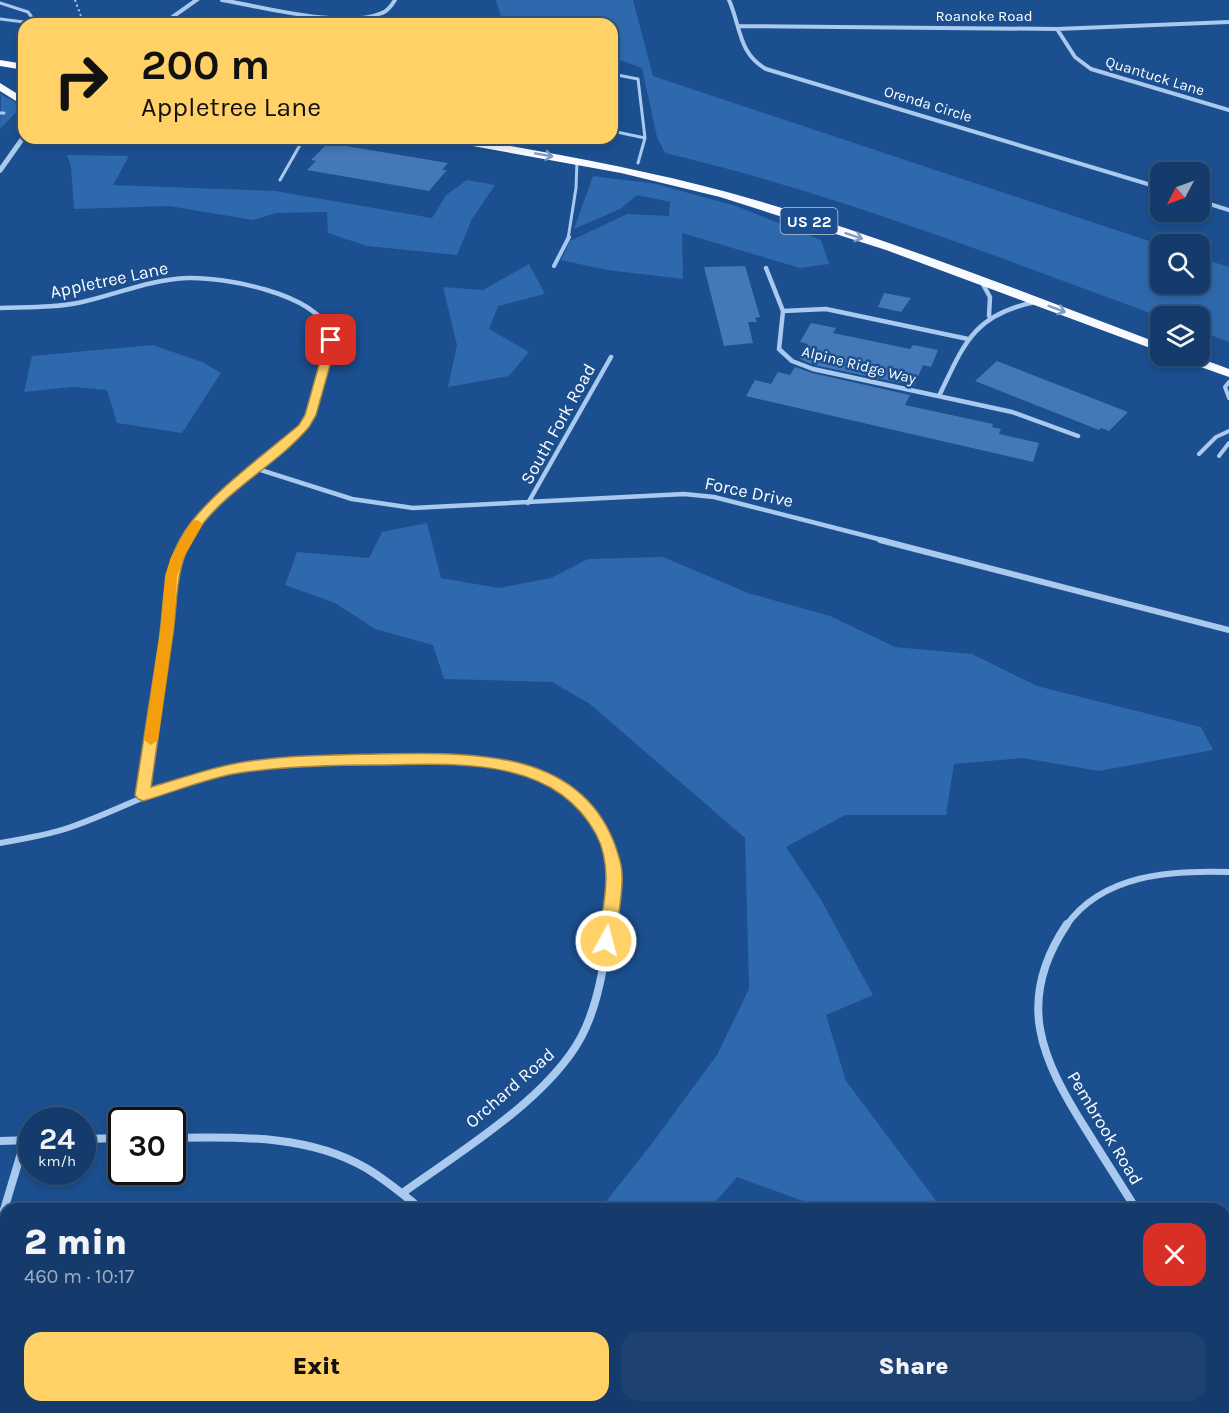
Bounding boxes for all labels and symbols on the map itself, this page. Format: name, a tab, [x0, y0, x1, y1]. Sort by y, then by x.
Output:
street label: Roanoke Road	[935, 7, 1033, 25]
street label: Quantuck Lane	[1103, 52, 1207, 100]
street label: Orenda Circle	[882, 82, 974, 126]
one-way arrow	[533, 150, 553, 161]
north arrow	[1150, 162, 1210, 222]
road number: US 22	[780, 208, 838, 234]
one-way arrow	[844, 232, 863, 243]
street label: Appletree Lane	[48, 257, 170, 303]
one-way arrow	[1047, 305, 1066, 316]
pin	[305, 314, 356, 365]
street label: Alpine Ridge Way	[800, 342, 918, 388]
street label: South Fork Road	[516, 360, 600, 488]
street label: Force Drive	[703, 472, 795, 512]
position arrow	[574, 909, 638, 973]
street label: Orchard Road	[461, 1043, 559, 1133]
street label: Pembrook Road	[1062, 1067, 1148, 1189]
speed limit sign: 30	[108, 1107, 186, 1185]

